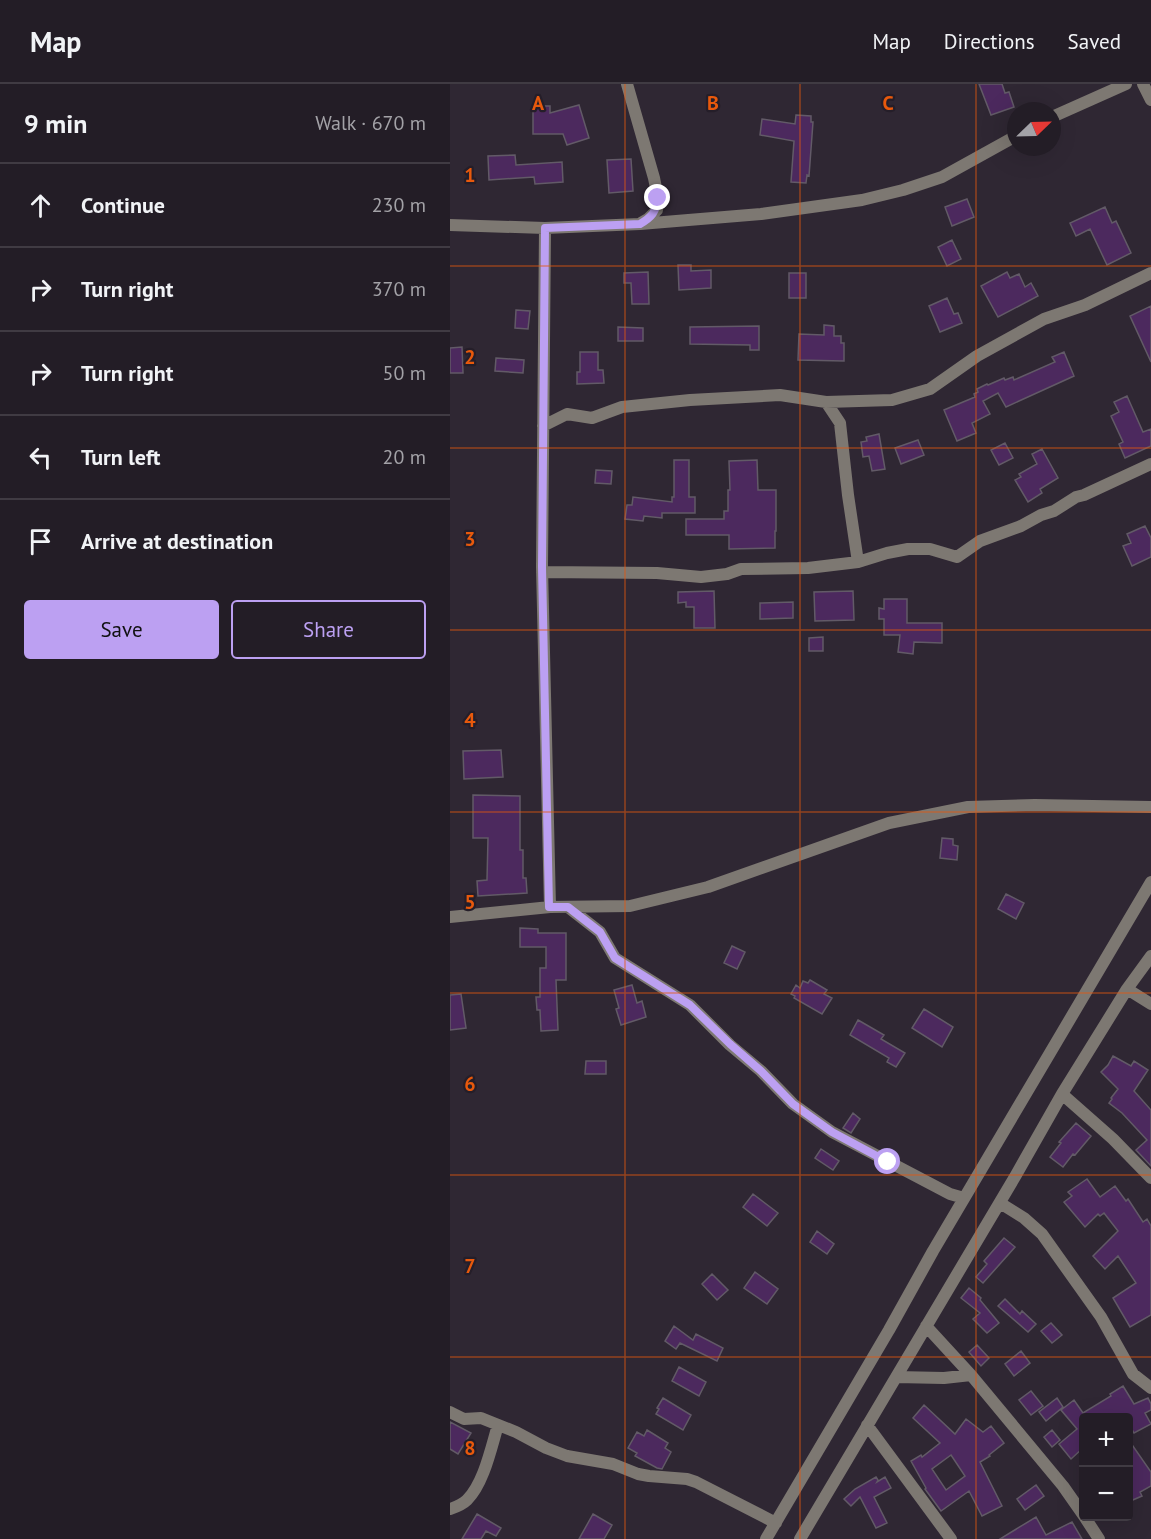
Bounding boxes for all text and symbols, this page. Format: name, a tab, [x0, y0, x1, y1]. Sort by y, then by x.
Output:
text: Map	[30, 23, 81, 60]
text: Map	[872, 28, 911, 55]
text: Directions	[944, 28, 1035, 55]
text: Saved	[1068, 28, 1121, 55]
text: A	[532, 90, 545, 116]
text: B	[707, 90, 719, 116]
text: C	[882, 90, 894, 116]
north arrow	[1007, 102, 1061, 156]
text: 9 min	[24, 107, 87, 140]
text: Walk · 670 m	[315, 110, 426, 136]
text: 1	[464, 162, 476, 188]
route end	[644, 184, 670, 210]
icon: ahead	[24, 189, 57, 222]
text: Continue	[81, 191, 165, 219]
text: 230 m	[372, 192, 426, 218]
icon: right	[24, 273, 57, 306]
text: Turn right	[81, 275, 173, 303]
text: 370 m	[372, 276, 426, 302]
text: 2	[464, 344, 476, 370]
icon: right	[24, 357, 57, 390]
text: Turn right	[81, 359, 173, 387]
text: 50 m	[383, 360, 426, 386]
icon: left	[24, 441, 57, 474]
text: Turn left	[81, 443, 161, 471]
text: 20 m	[383, 444, 426, 470]
icon: arrive	[24, 525, 57, 558]
text: 3	[464, 526, 476, 552]
text: Arrive at destination	[81, 527, 273, 555]
button: Save	[24, 600, 219, 659]
button: Share	[231, 600, 426, 659]
text: 4	[464, 707, 476, 733]
text: 5	[464, 889, 476, 915]
text: 6	[464, 1071, 476, 1097]
route start	[874, 1148, 900, 1174]
text: 7	[464, 1253, 476, 1279]
map controls	[1079, 1413, 1133, 1521]
button: +	[1079, 1413, 1133, 1467]
text: 8	[464, 1435, 476, 1461]
button: −	[1079, 1467, 1133, 1521]

